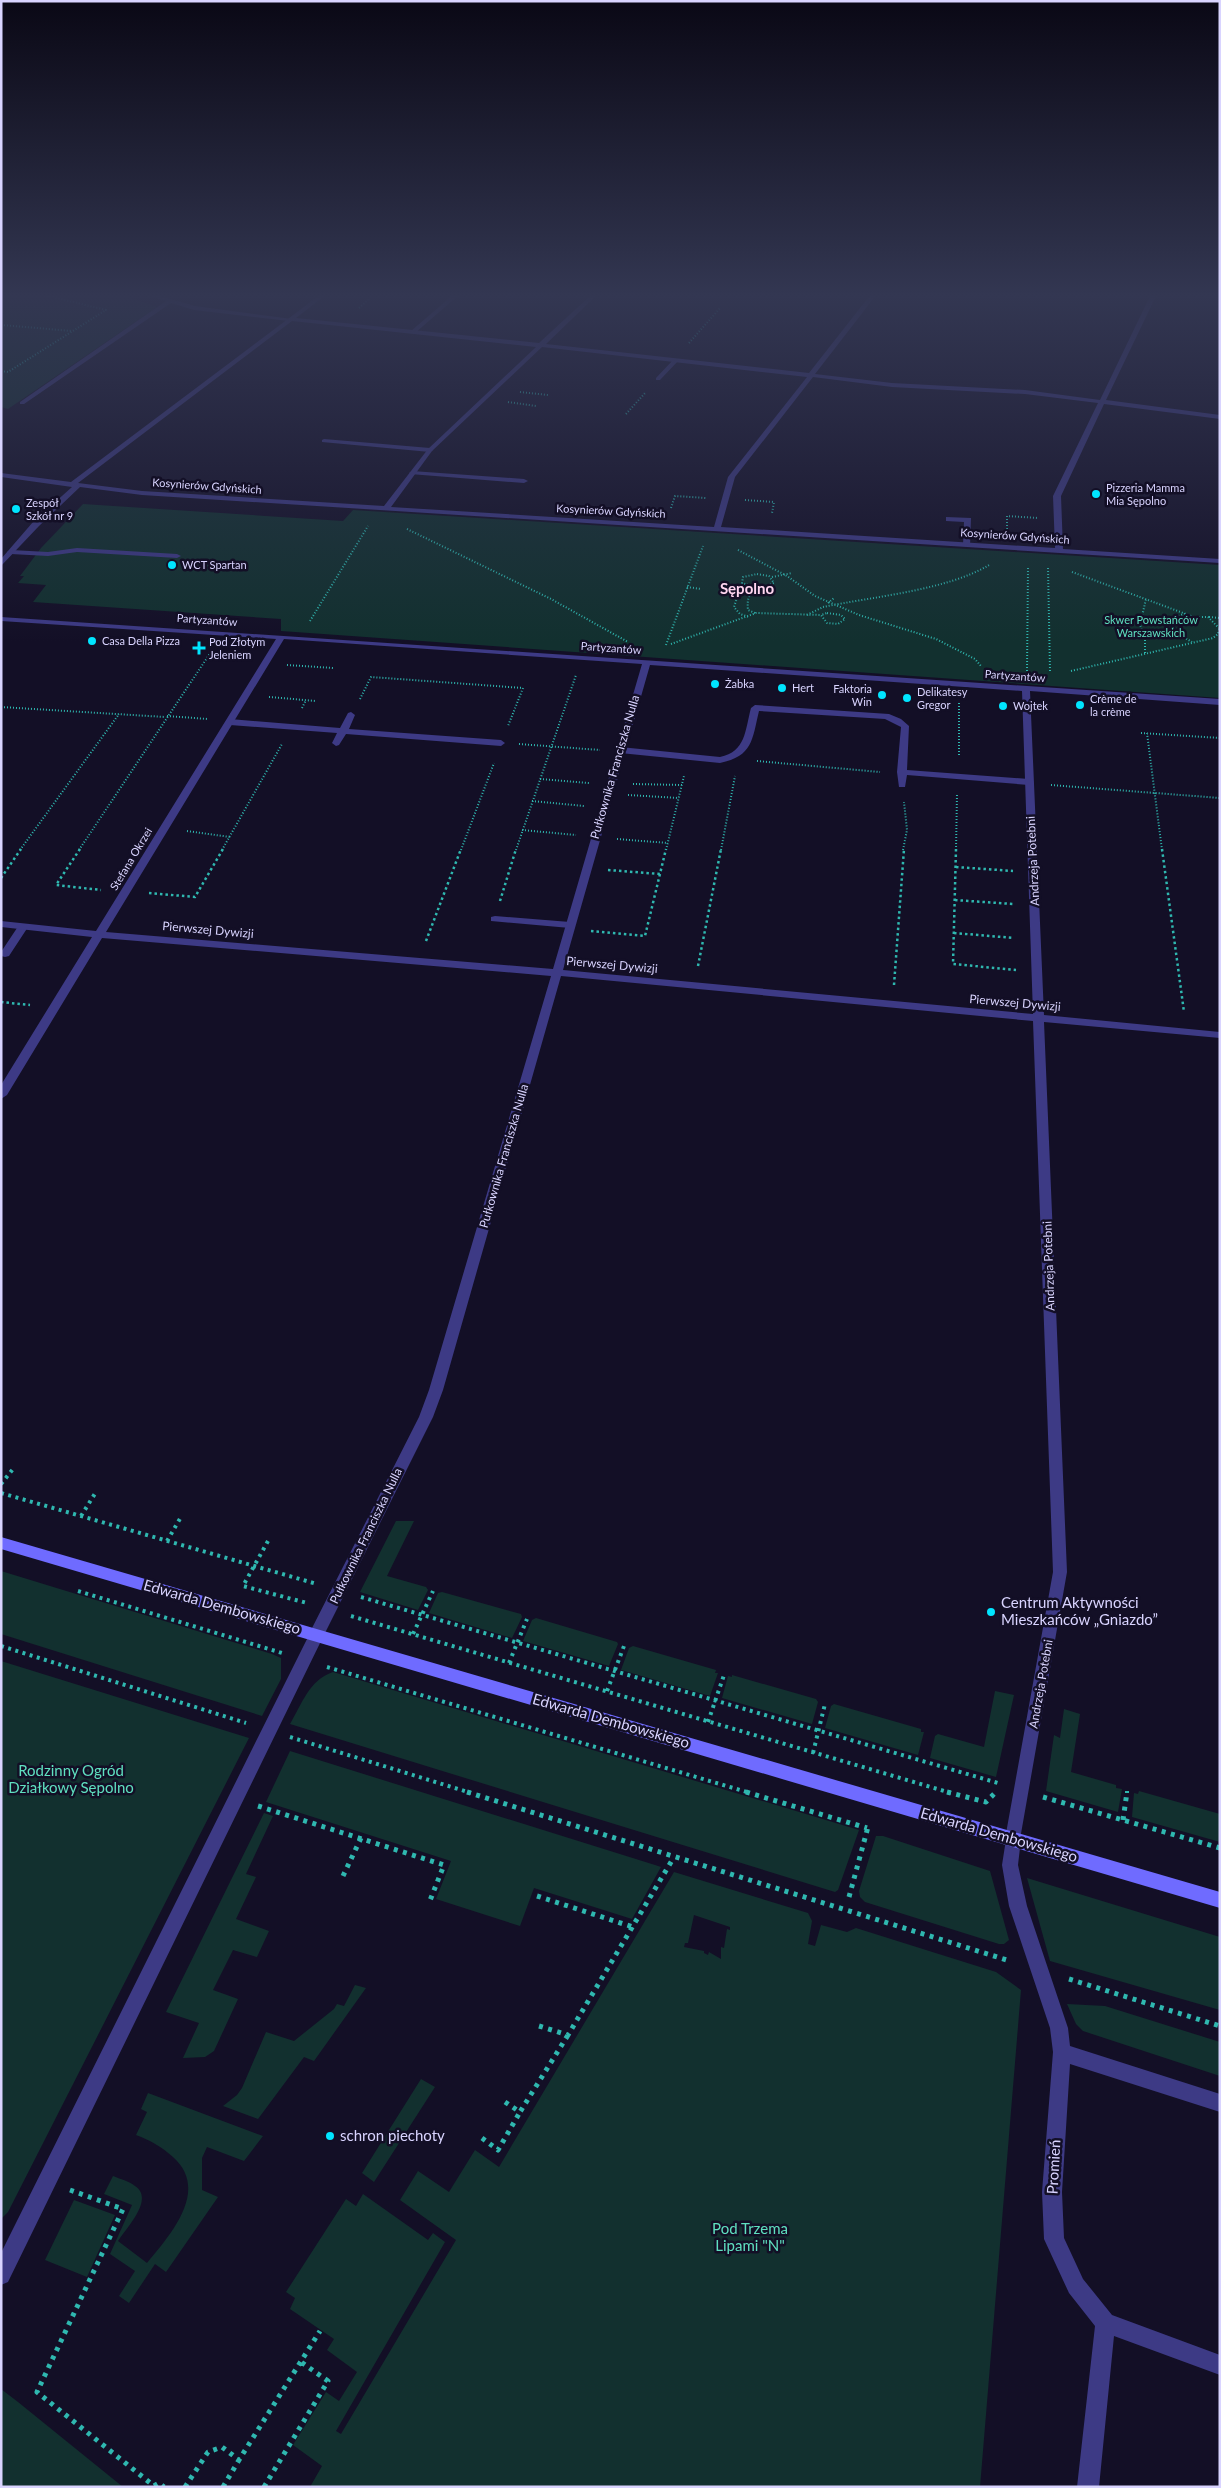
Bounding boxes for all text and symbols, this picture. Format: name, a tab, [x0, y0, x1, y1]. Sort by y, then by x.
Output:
street label: Kosynierów Gdyńskich	[152, 475, 262, 496]
place label: Pizzeria Mamma Mia Sępolno	[1106, 481, 1185, 507]
marker: Pizzeria Mamma Mia Sępolno	[1090, 488, 1102, 500]
place label: Zespół Szkół nr 9	[26, 496, 73, 522]
street label: Kosynierów Gdyńskich	[556, 501, 666, 520]
marker: Zespół Szkół nr 9	[10, 503, 22, 515]
street label: Kosynierów Gdyńskich	[960, 525, 1070, 546]
place label: WCT Spartan	[182, 558, 247, 571]
marker: WCT Spartan	[166, 559, 178, 571]
district label: Sępolno	[720, 579, 774, 597]
street label: Partyzantów	[176, 611, 238, 628]
park label: Skwer Powstańców Warszawskich	[1104, 613, 1198, 639]
place label: Casa Della Pizza	[102, 634, 180, 647]
marker: Casa Della Pizza	[86, 635, 98, 647]
place label: Pod Złotym Jeleniem	[209, 635, 265, 661]
street label: Partyzantów	[580, 639, 642, 656]
marker: Pod Złotym Jeleniem	[193, 642, 205, 654]
street label: Partyzantów	[984, 667, 1046, 684]
place label: Żabka	[725, 677, 754, 690]
marker: Żabka	[709, 678, 721, 690]
place label: Hert	[792, 681, 814, 694]
marker: Hert	[776, 682, 788, 694]
place label: Faktoria Win	[833, 682, 872, 708]
place label: Delikatesy Gregor	[917, 685, 968, 711]
marker: Faktoria Win	[876, 689, 888, 701]
marker: Delikatesy Gregor	[901, 692, 913, 704]
place label: Crème de la crème	[1090, 692, 1137, 718]
street label: Pułkownika Franciszka Nulla	[587, 693, 642, 841]
place label: Wojtek	[1013, 699, 1048, 712]
marker: Crème de la crème	[1074, 699, 1086, 711]
marker: Wojtek	[997, 700, 1009, 712]
street label: Andrzeja Potebni	[1023, 816, 1042, 906]
street label: Stefana Okrzei	[107, 825, 155, 892]
street label: Pierwszej Dywizji	[162, 918, 254, 941]
street label: Pierwszej Dywizji	[566, 953, 658, 976]
street label: Pierwszej Dywizji	[969, 991, 1061, 1014]
street label: Pułkownika Franciszka Nulla	[476, 1082, 531, 1230]
street label: Andrzeja Potebni	[1039, 1221, 1058, 1311]
street label: Pułkownika Franciszka Nulla	[326, 1465, 405, 1606]
street label: Edwarda Dembowskiego	[142, 1575, 303, 1637]
place label: Centrum Aktywności Mieszkańców „Gniazdo”	[1001, 1593, 1158, 1628]
marker: Centrum Aktywności Mieszkańców „Gniazdo”	[985, 1606, 997, 1618]
street label: Andrzeja Potebni	[1025, 1638, 1056, 1730]
street label: Edwarda Dembowskiego	[531, 1689, 692, 1751]
park label: Rodzinny Ogród Działkowy Sępolno	[8, 1761, 134, 1796]
street label: Edwarda Dembowskiego	[919, 1803, 1080, 1865]
place label: schron piechoty	[340, 2126, 445, 2144]
marker: schron piechoty	[324, 2130, 336, 2142]
street label: Promień	[1043, 2139, 1063, 2195]
park label: Pod Trzema Lipami "N"	[712, 2219, 788, 2254]

